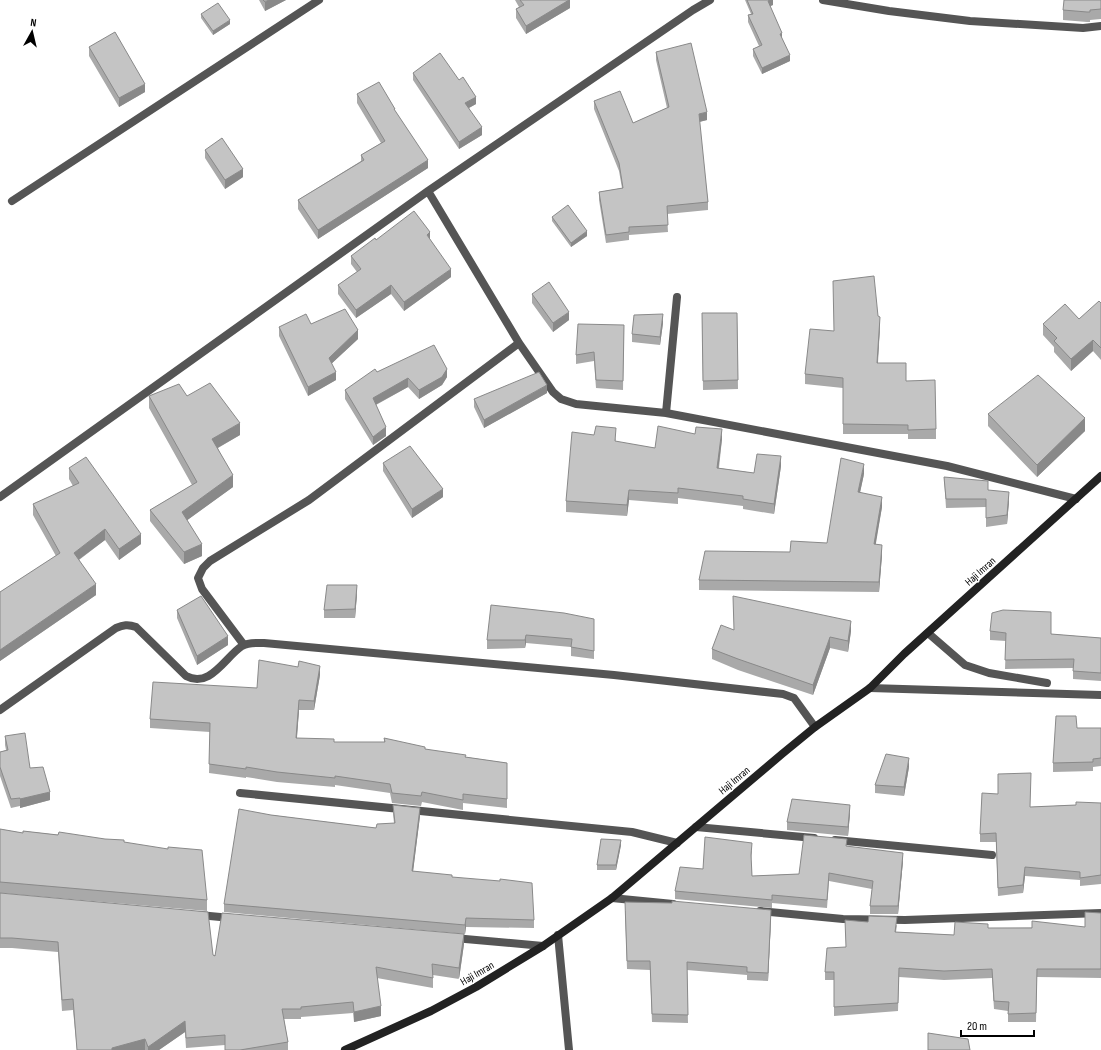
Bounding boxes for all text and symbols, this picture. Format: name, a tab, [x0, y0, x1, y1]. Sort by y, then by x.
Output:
north arrow	[12, 12, 52, 52]
text: N	[30, 16, 37, 29]
street label: Haji Imran	[962, 554, 999, 589]
street label: Haji Imran	[716, 763, 753, 797]
street label: Haji Imran	[458, 958, 497, 988]
scale bar	[961, 1012, 1034, 1038]
text: 20 m	[967, 1019, 987, 1034]

